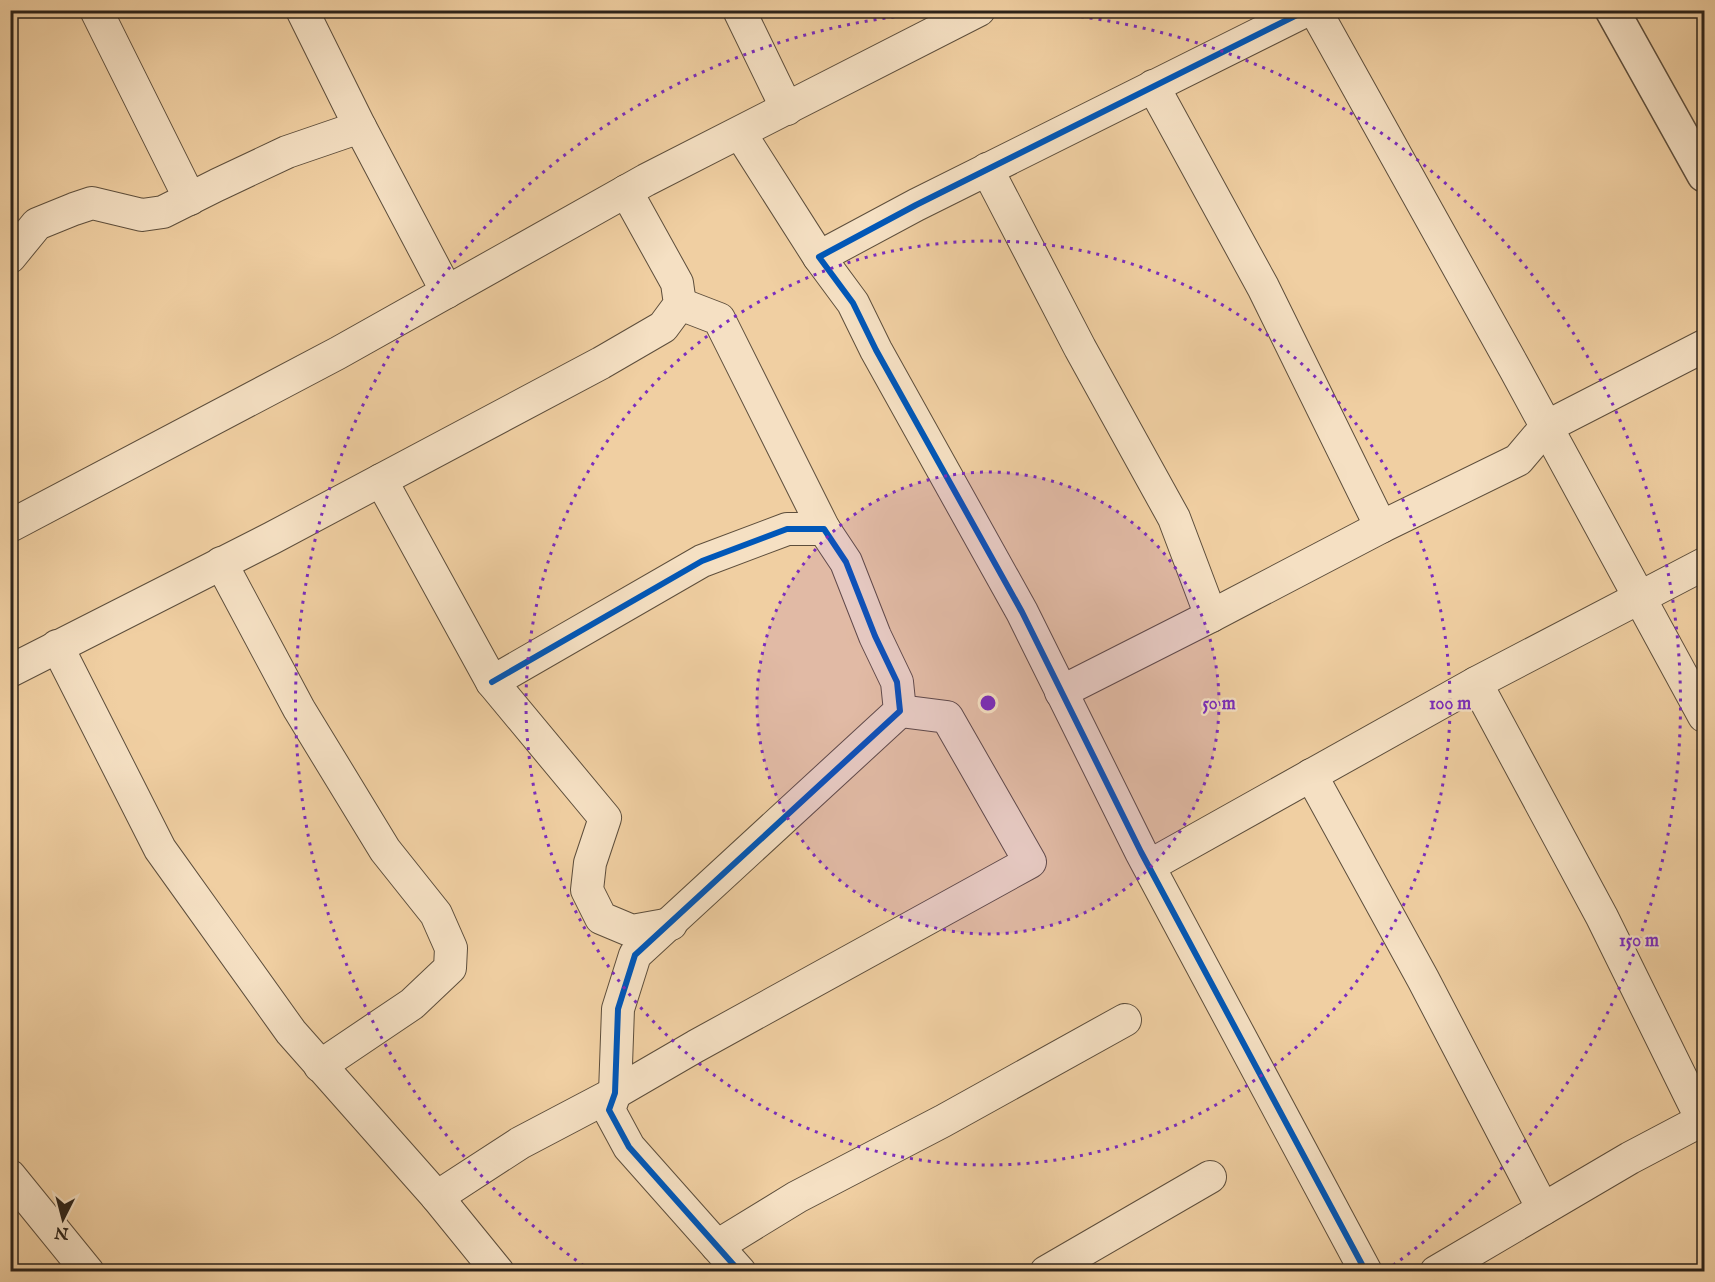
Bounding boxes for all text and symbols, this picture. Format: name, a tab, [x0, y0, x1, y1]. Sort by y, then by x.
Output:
centre of rings	[978, 693, 998, 713]
text: 50 m	[1202, 693, 1236, 716]
text: 100 m	[1429, 693, 1471, 716]
text: 150 m	[1619, 930, 1659, 953]
north arrow	[33, 1189, 93, 1249]
text: N	[54, 1221, 71, 1243]

